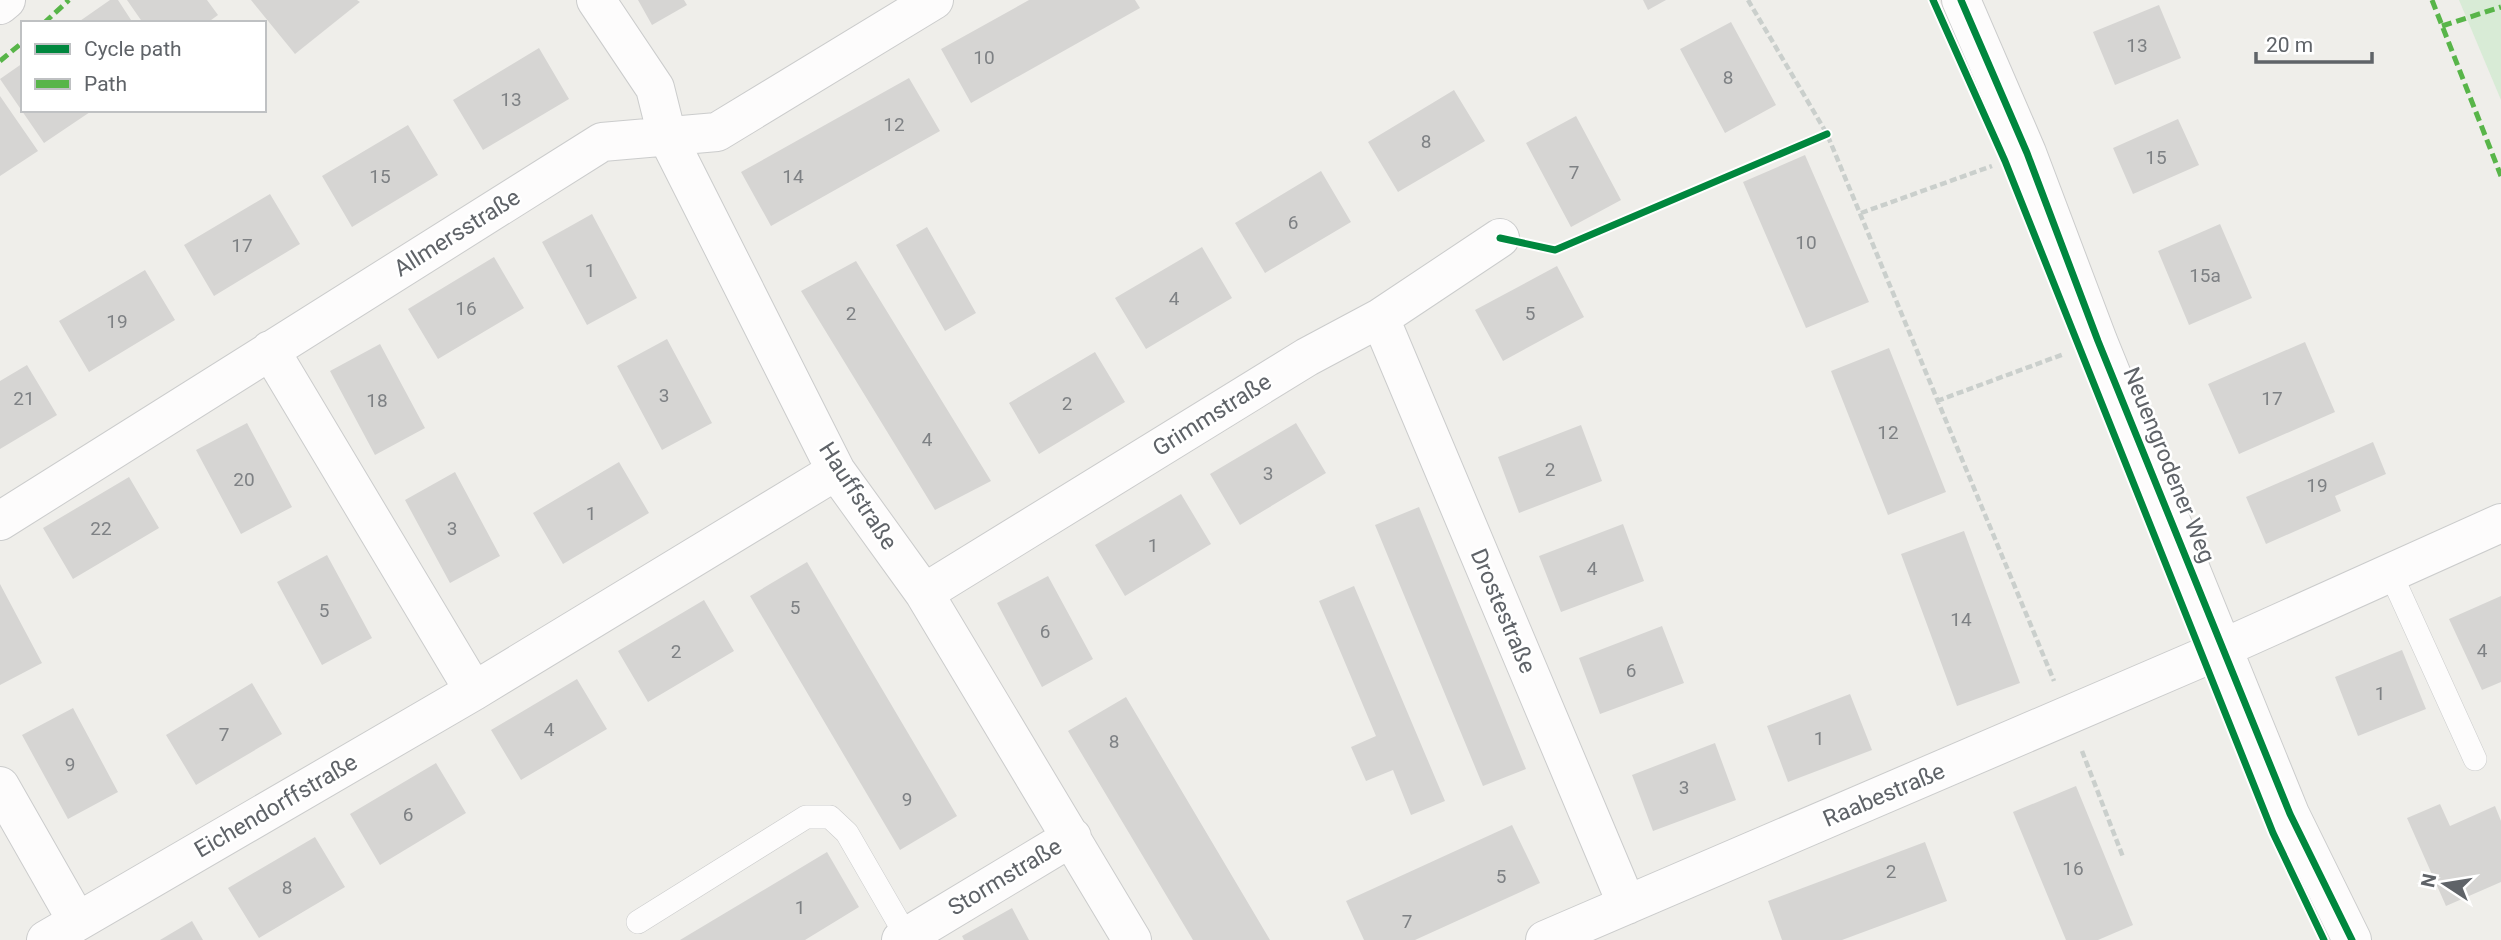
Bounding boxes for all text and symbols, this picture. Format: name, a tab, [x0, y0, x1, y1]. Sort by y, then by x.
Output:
legend	[21, 21, 266, 112]
scale bar	[2256, 21, 2372, 65]
text: 20 m	[2266, 33, 2313, 57]
house number: 13	[2126, 34, 2148, 57]
text: Cycle path	[84, 37, 182, 61]
house number: 10	[973, 46, 995, 69]
house number: 8	[1723, 66, 1733, 89]
text: Path	[84, 72, 127, 96]
house number: 13	[500, 88, 522, 111]
house number: 12	[883, 113, 905, 136]
house number: 8	[1421, 130, 1431, 153]
house number: 15	[2145, 146, 2167, 169]
house number: 7	[1569, 161, 1579, 184]
house number: 15	[369, 165, 391, 188]
house number: 14	[782, 165, 804, 188]
street label: Allmersstraße	[389, 184, 525, 282]
house number: 6	[1288, 211, 1298, 234]
house number: 10	[1795, 231, 1817, 254]
house number: 17	[231, 234, 253, 257]
house number: 1	[585, 259, 595, 282]
house number: 15a	[2189, 264, 2221, 287]
house number: 4	[1169, 287, 1180, 310]
house number: 16	[455, 297, 477, 320]
house number: 2	[846, 302, 856, 325]
house number: 5	[1525, 302, 1535, 325]
house number: 19	[106, 310, 128, 333]
street label: Neuengrodener Weg	[2117, 363, 2221, 567]
street label: Grimmstraße	[1148, 368, 1276, 462]
house number: 3	[659, 384, 669, 407]
house number: 21	[13, 387, 35, 410]
house number: 17	[2261, 387, 2283, 410]
house number: 18	[366, 389, 388, 412]
house number: 2	[1062, 392, 1072, 415]
house number: 12	[1877, 421, 1899, 444]
house number: 4	[922, 428, 933, 451]
street label: Hauffstraße	[813, 437, 903, 555]
house number: 2	[1545, 458, 1555, 481]
house number: 3	[1263, 462, 1273, 485]
house number: 20	[233, 468, 255, 491]
house number: 19	[2306, 474, 2328, 497]
house number: 1	[586, 502, 596, 525]
house number: 22	[90, 517, 112, 540]
house number: 3	[447, 517, 457, 540]
house number: 1	[1148, 534, 1158, 557]
street label: Drostestraße	[1465, 545, 1541, 677]
house number: 4	[1587, 557, 1598, 580]
house number: 5	[790, 596, 800, 619]
house number: 5	[319, 599, 329, 622]
house number: 14	[1950, 608, 1972, 631]
house number: 6	[1040, 620, 1050, 643]
house number: 4	[2477, 639, 2488, 662]
house number: 2	[671, 640, 681, 663]
house number: 6	[1626, 659, 1636, 682]
house number: 1	[2375, 682, 2385, 705]
house number: 4	[544, 718, 555, 741]
house number: 7	[219, 723, 229, 746]
house number: 1	[1814, 727, 1824, 750]
house number: 8	[1109, 730, 1119, 753]
street label: Eichendorffstraße	[190, 748, 362, 864]
house number: 9	[65, 753, 75, 776]
street label: Raabestraße	[1819, 757, 1949, 833]
house number: 3	[1679, 776, 1689, 799]
house number: 9	[902, 788, 912, 811]
house number: 6	[403, 803, 413, 826]
street label: Stormstraße	[944, 833, 1066, 921]
north arrow	[2410, 849, 2480, 919]
house number: 16	[2062, 857, 2084, 880]
house number: 2	[1886, 860, 1896, 883]
house number: 5	[1496, 865, 1506, 888]
text: N	[2416, 872, 2442, 890]
house number: 8	[282, 876, 292, 899]
house number: 1	[795, 896, 805, 919]
house number: 7	[1402, 910, 1412, 933]

